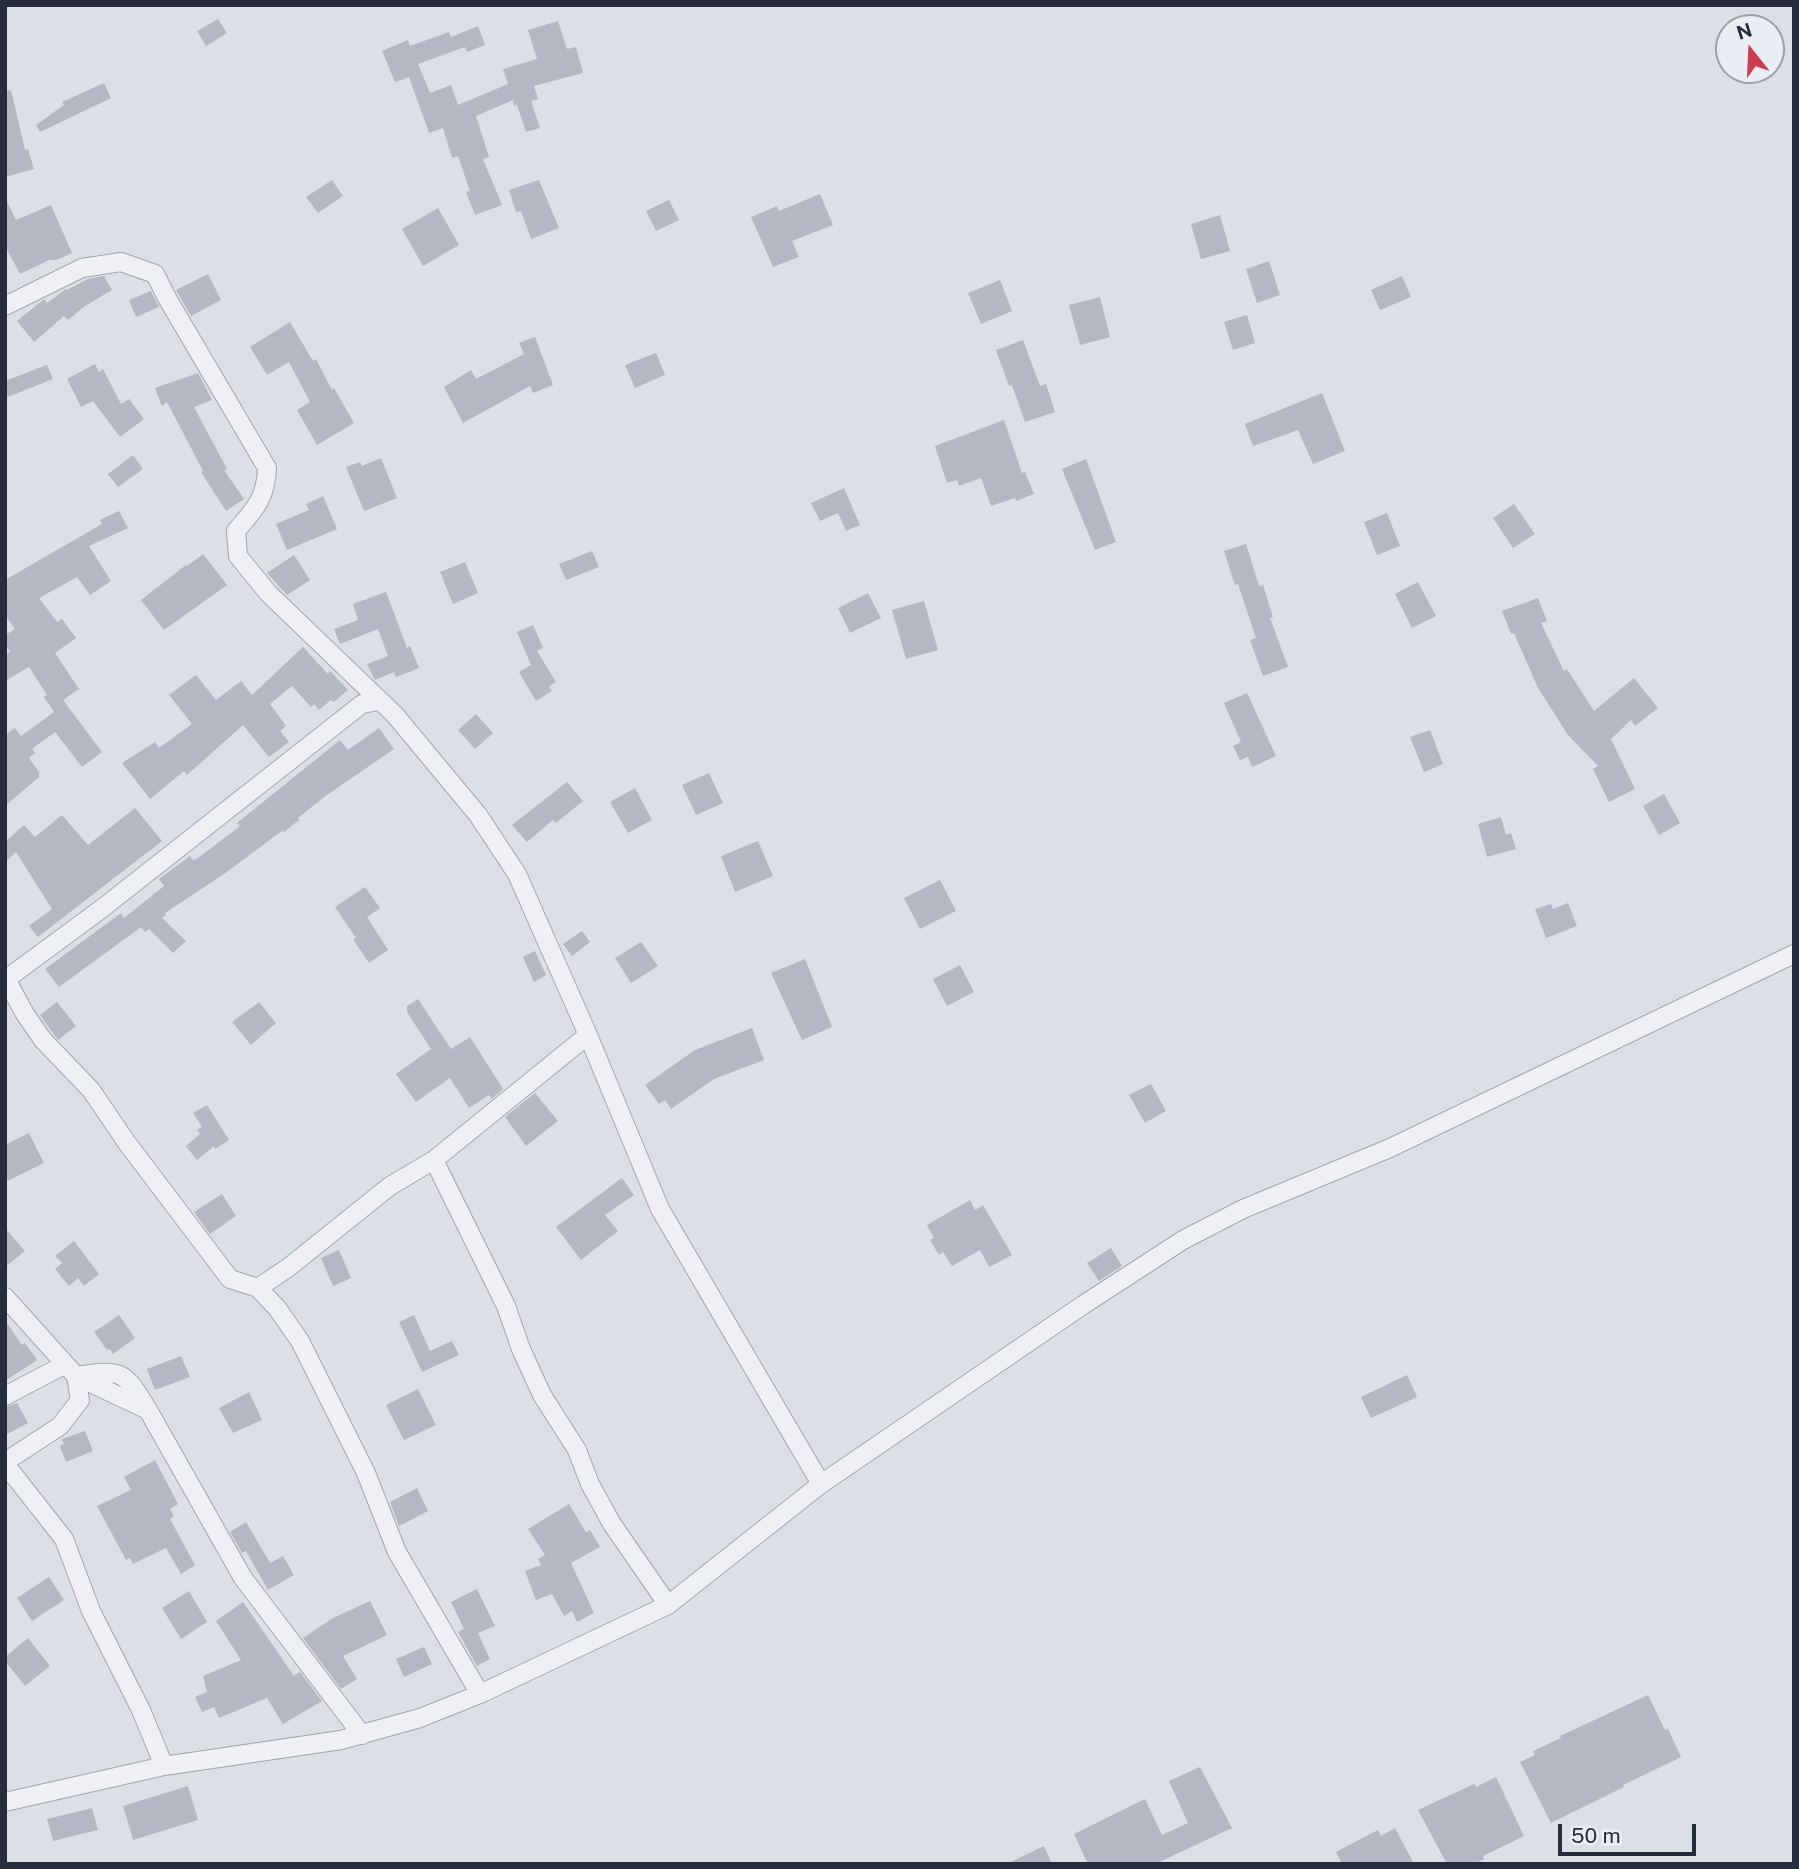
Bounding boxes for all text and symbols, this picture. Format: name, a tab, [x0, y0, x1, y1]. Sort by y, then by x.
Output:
north arrow	[1715, 14, 1785, 84]
text: N	[1734, 18, 1755, 44]
scale bar	[1561, 1810, 1699, 1854]
text: 50 m	[1571, 1823, 1621, 1848]

